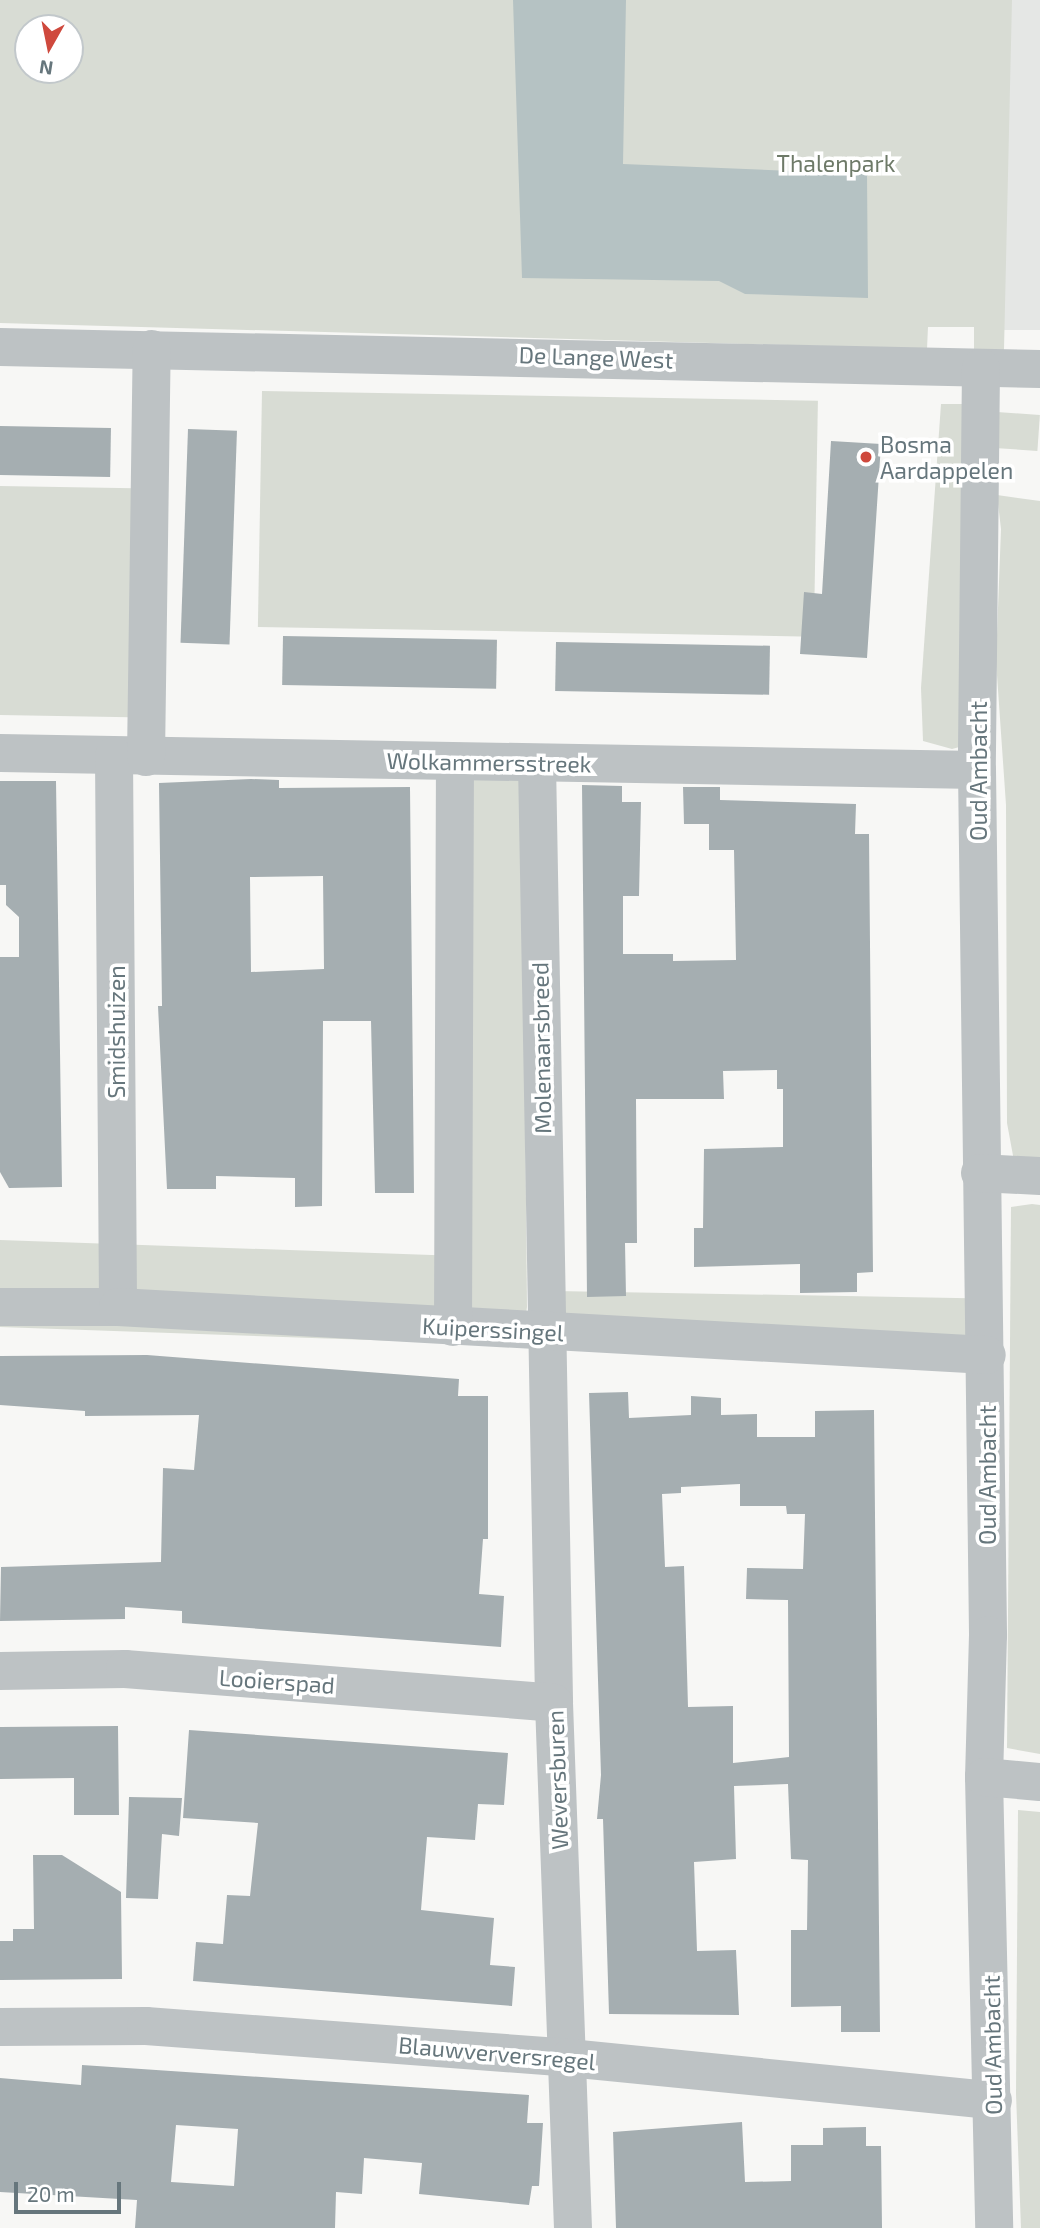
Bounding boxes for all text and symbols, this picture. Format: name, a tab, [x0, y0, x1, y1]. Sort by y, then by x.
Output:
north arrow	[14, 14, 84, 84]
text: N	[37, 56, 55, 81]
park label: Thalenpark	[777, 149, 895, 177]
street label: De Lange West	[518, 341, 674, 373]
place label: Bosma Aardappelen	[880, 430, 1013, 484]
marker: Bosma Aardappelen	[858, 449, 874, 465]
street label: Oud Ambacht	[964, 701, 992, 841]
street label: Wolkammersstreek	[386, 746, 592, 778]
street label: Molenaarsbreed	[526, 962, 556, 1134]
street label: Smidshuizen	[102, 965, 130, 1099]
street label: Kuiperssingel	[422, 1312, 564, 1346]
street label: Oud Ambacht	[973, 1405, 1001, 1545]
street label: Looierspad	[218, 1663, 336, 1699]
street label: Weversburen	[541, 1710, 573, 1850]
street label: Oud Ambacht	[977, 1975, 1007, 2115]
street label: Blauwverversregel	[397, 2031, 597, 2075]
scale bar	[18, 2168, 124, 2212]
text: 20 m	[27, 2181, 75, 2206]

